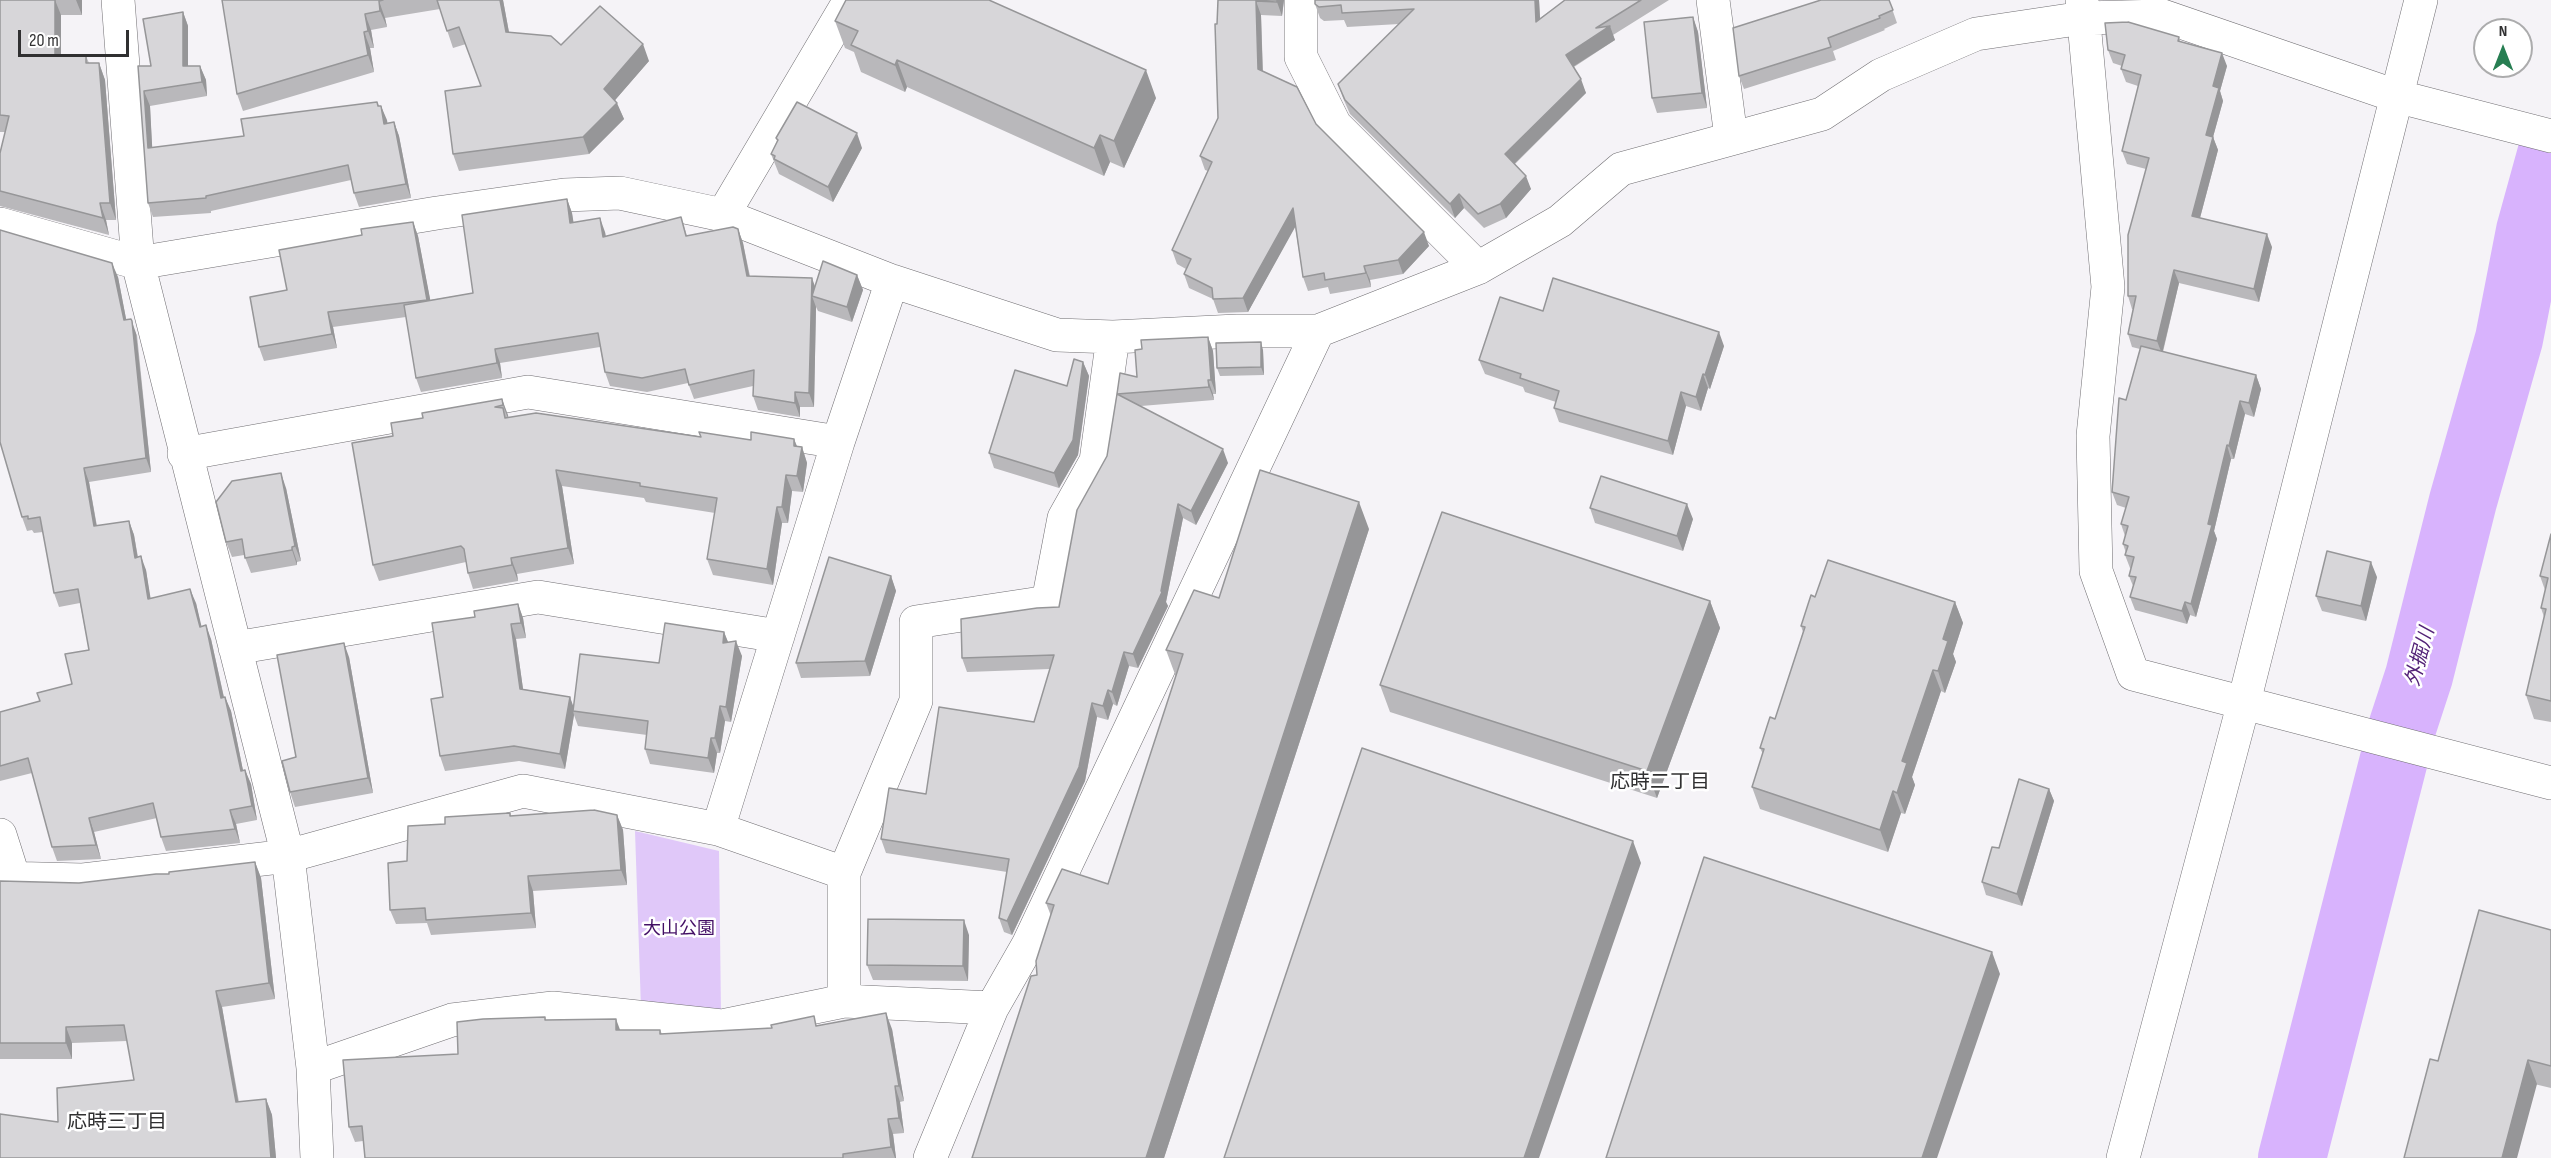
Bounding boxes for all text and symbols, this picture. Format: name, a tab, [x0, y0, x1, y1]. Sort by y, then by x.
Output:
scale bar	[21, 18, 132, 56]
north arrow	[2473, 18, 2533, 78]
text: N	[2499, 22, 2507, 41]
text: 20 m	[29, 30, 59, 51]
water label: 外掘川	[2402, 625, 2440, 689]
district label: 応時二丁目	[1610, 771, 1710, 795]
park label: 大山公園	[643, 918, 715, 940]
district label: 応時三丁目	[67, 1111, 167, 1135]

